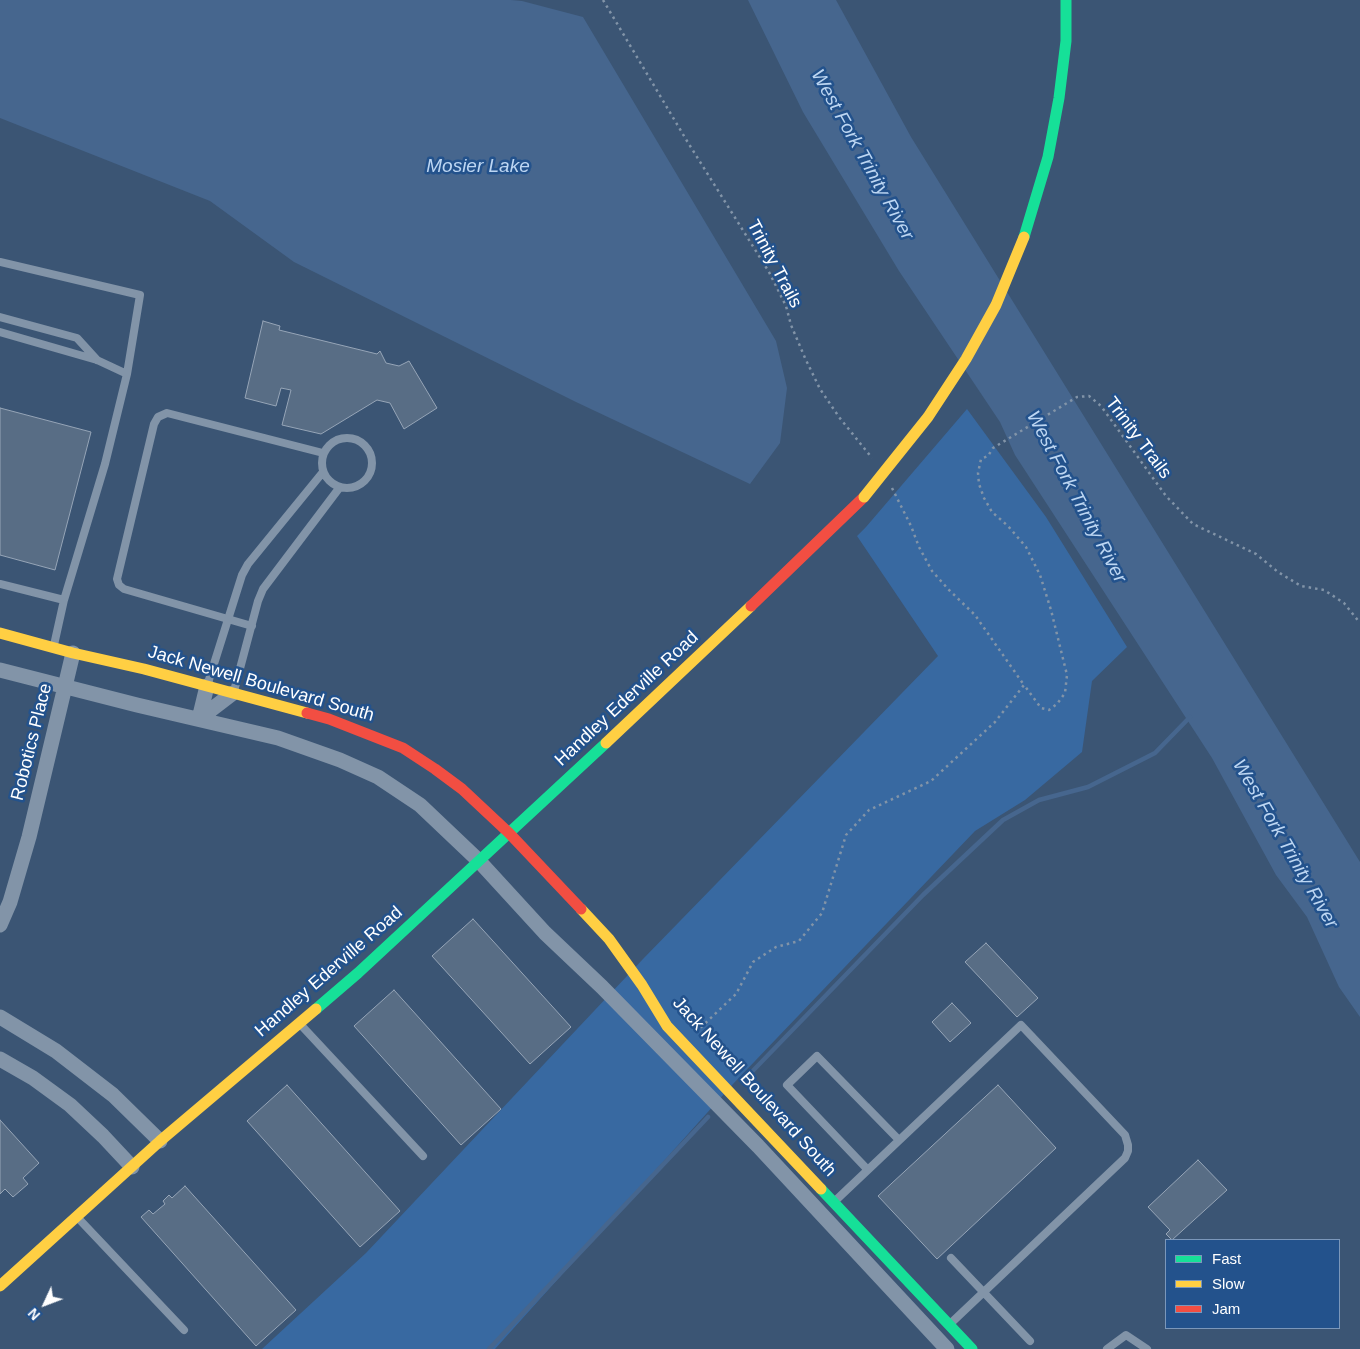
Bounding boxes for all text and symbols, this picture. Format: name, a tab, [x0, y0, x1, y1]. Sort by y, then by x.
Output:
water label: West Fork Trinity River	[806, 66, 918, 244]
water label: Mosier Lake	[426, 156, 530, 178]
street label: Trinity Trails	[742, 216, 806, 312]
street label: Trinity Trails	[1100, 393, 1176, 483]
water label: West Fork Trinity River	[1021, 407, 1131, 587]
street label: Handley Ederville Road	[551, 627, 703, 771]
street label: Jack Newell Boulevard South	[145, 641, 377, 727]
street label: Robotics Place	[7, 681, 57, 803]
water label: West Fork Trinity River	[1227, 755, 1343, 933]
street label: Handley Ederville Road	[251, 902, 407, 1042]
street label: Jack Newell Boulevard South	[668, 993, 840, 1181]
legend	[1165, 1239, 1340, 1329]
text: Fast	[1212, 1250, 1241, 1267]
text: Slow	[1212, 1275, 1245, 1292]
north arrow	[20, 1279, 70, 1329]
text: Jam	[1212, 1300, 1240, 1317]
text: N	[25, 1305, 43, 1323]

